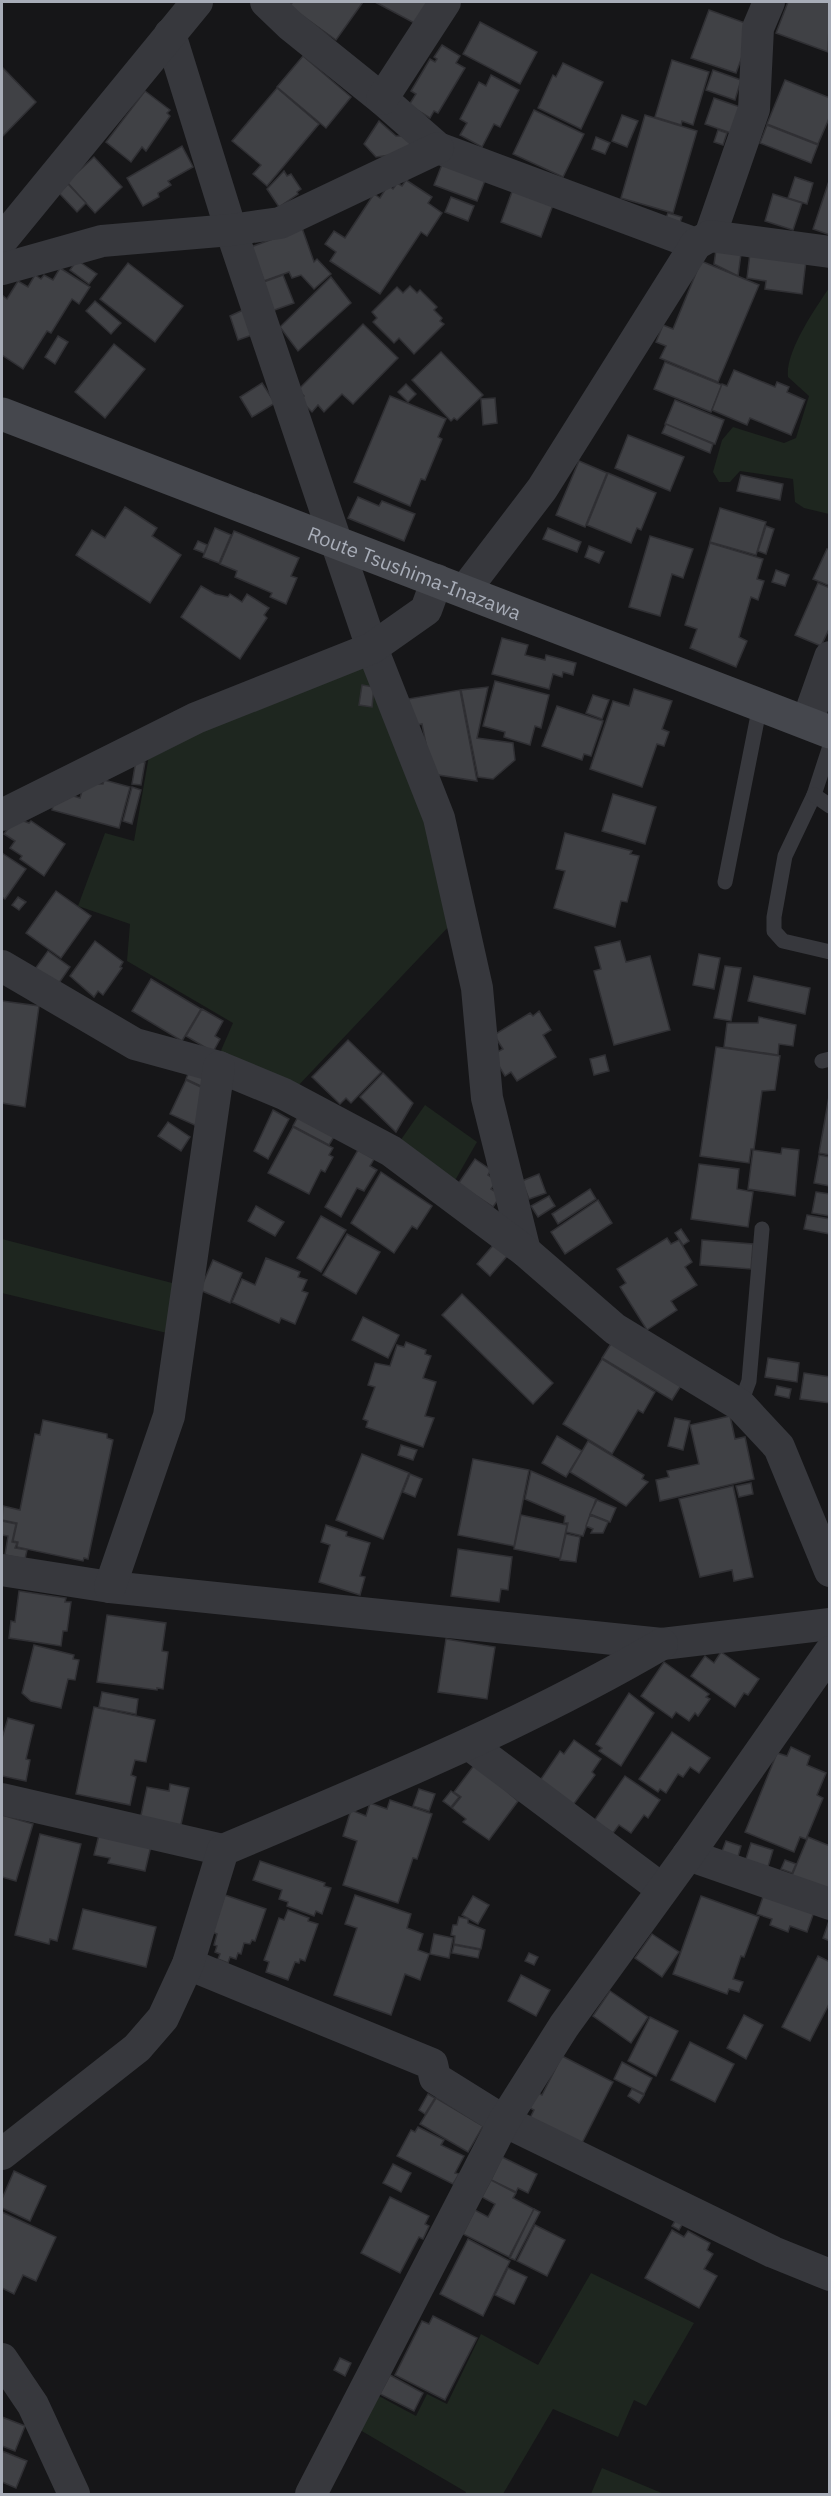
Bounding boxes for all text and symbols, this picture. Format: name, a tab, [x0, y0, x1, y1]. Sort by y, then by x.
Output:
street label: Route Tsushima-Inazawa	[304, 519, 525, 626]

